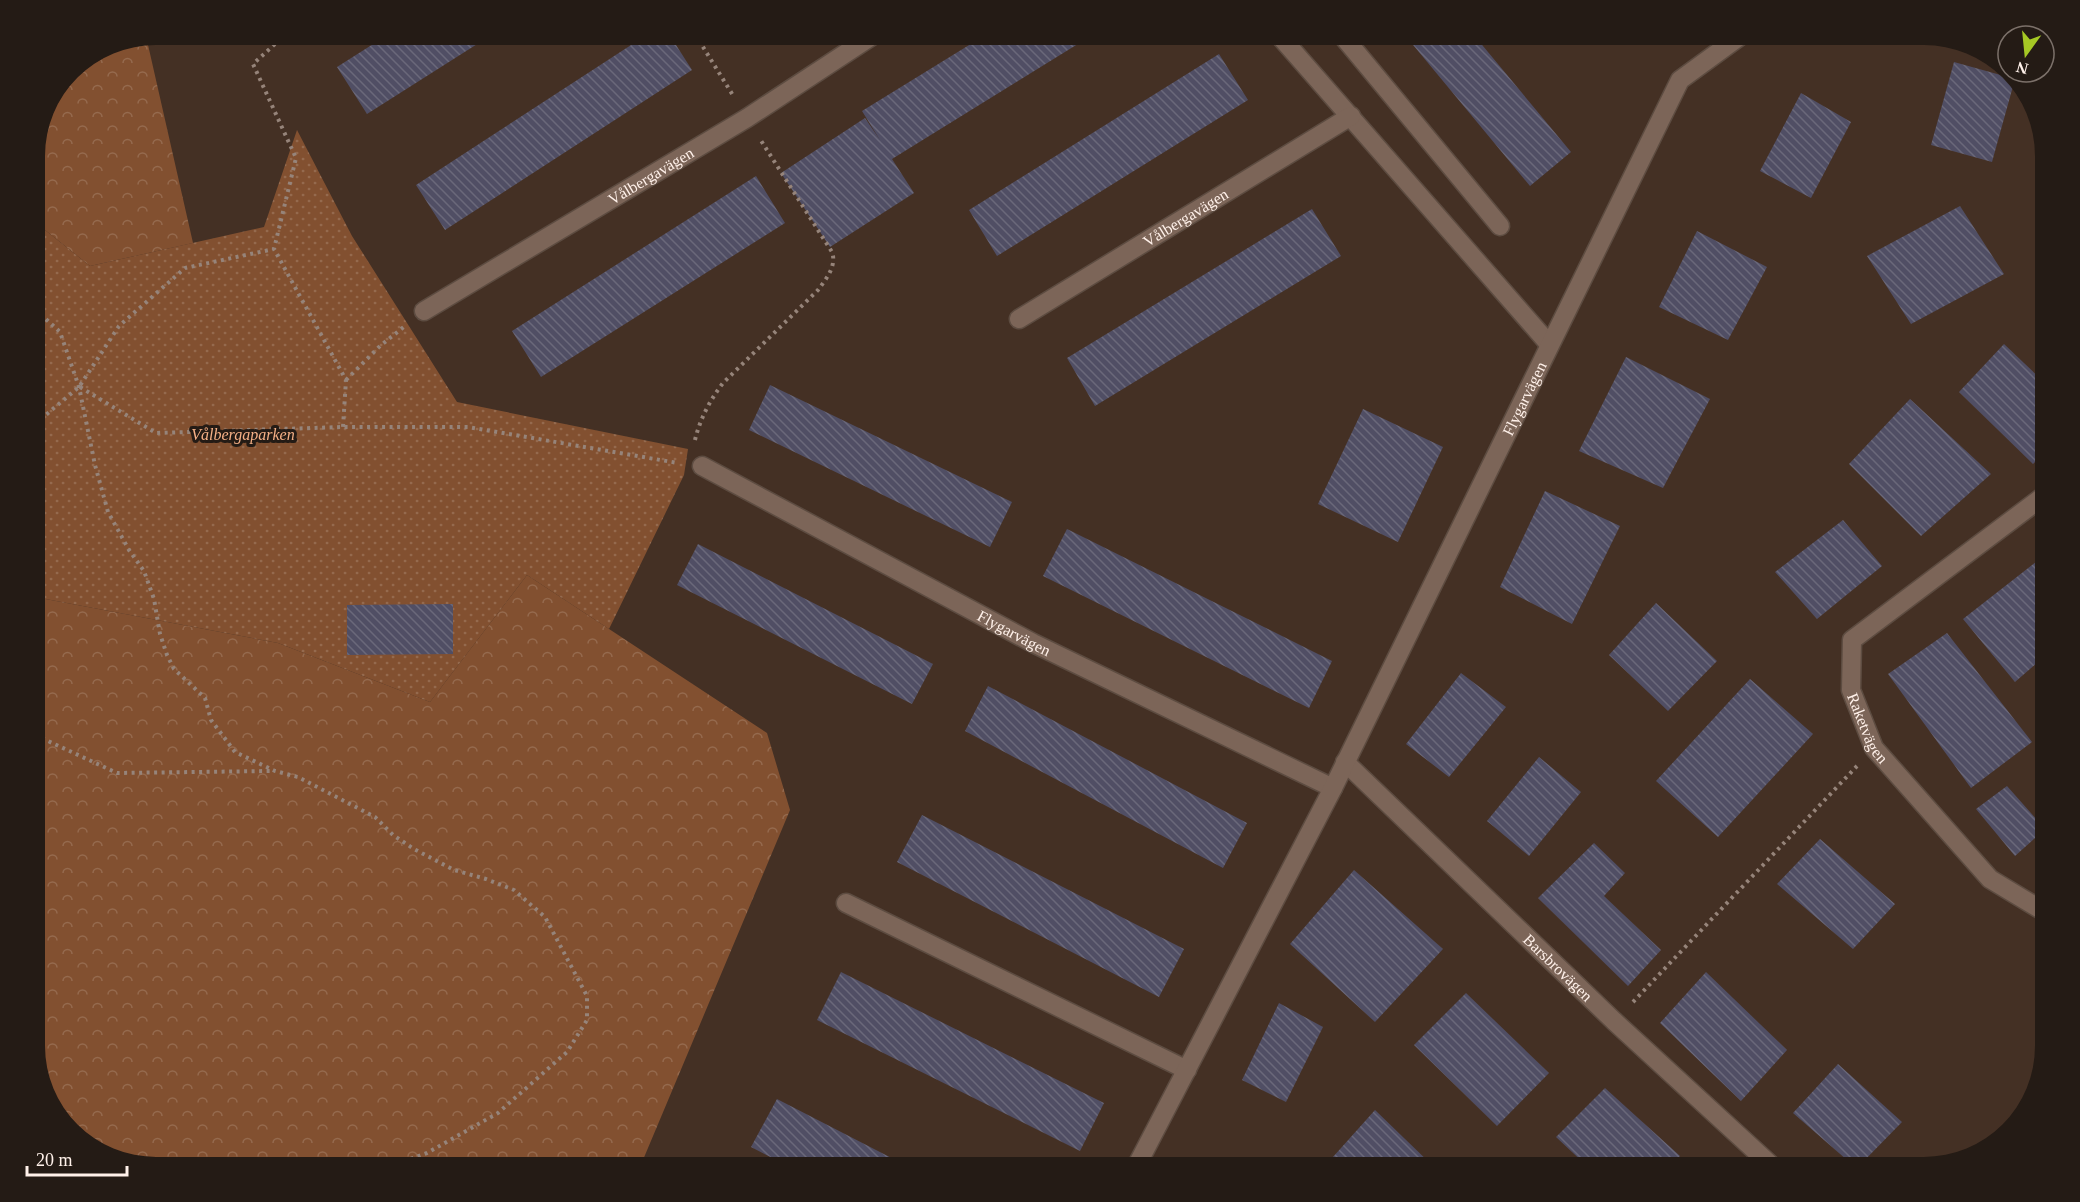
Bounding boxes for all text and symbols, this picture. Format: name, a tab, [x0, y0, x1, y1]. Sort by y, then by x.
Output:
north arrow	[1996, 24, 2056, 84]
text: N	[2014, 58, 2030, 78]
street label: Vålbergavägen	[605, 144, 697, 208]
street label: Vålbergavägen	[1140, 185, 1231, 250]
street label: Flygarvägen	[1499, 359, 1550, 438]
park label: Vålbergaparken	[191, 426, 295, 444]
street label: Flygarvägen	[975, 607, 1053, 659]
street label: Raketvägen	[1844, 691, 1891, 767]
street label: Barsbrovägen	[1520, 931, 1596, 1005]
scale bar	[27, 1139, 128, 1177]
text: 20 m	[36, 1150, 73, 1170]

